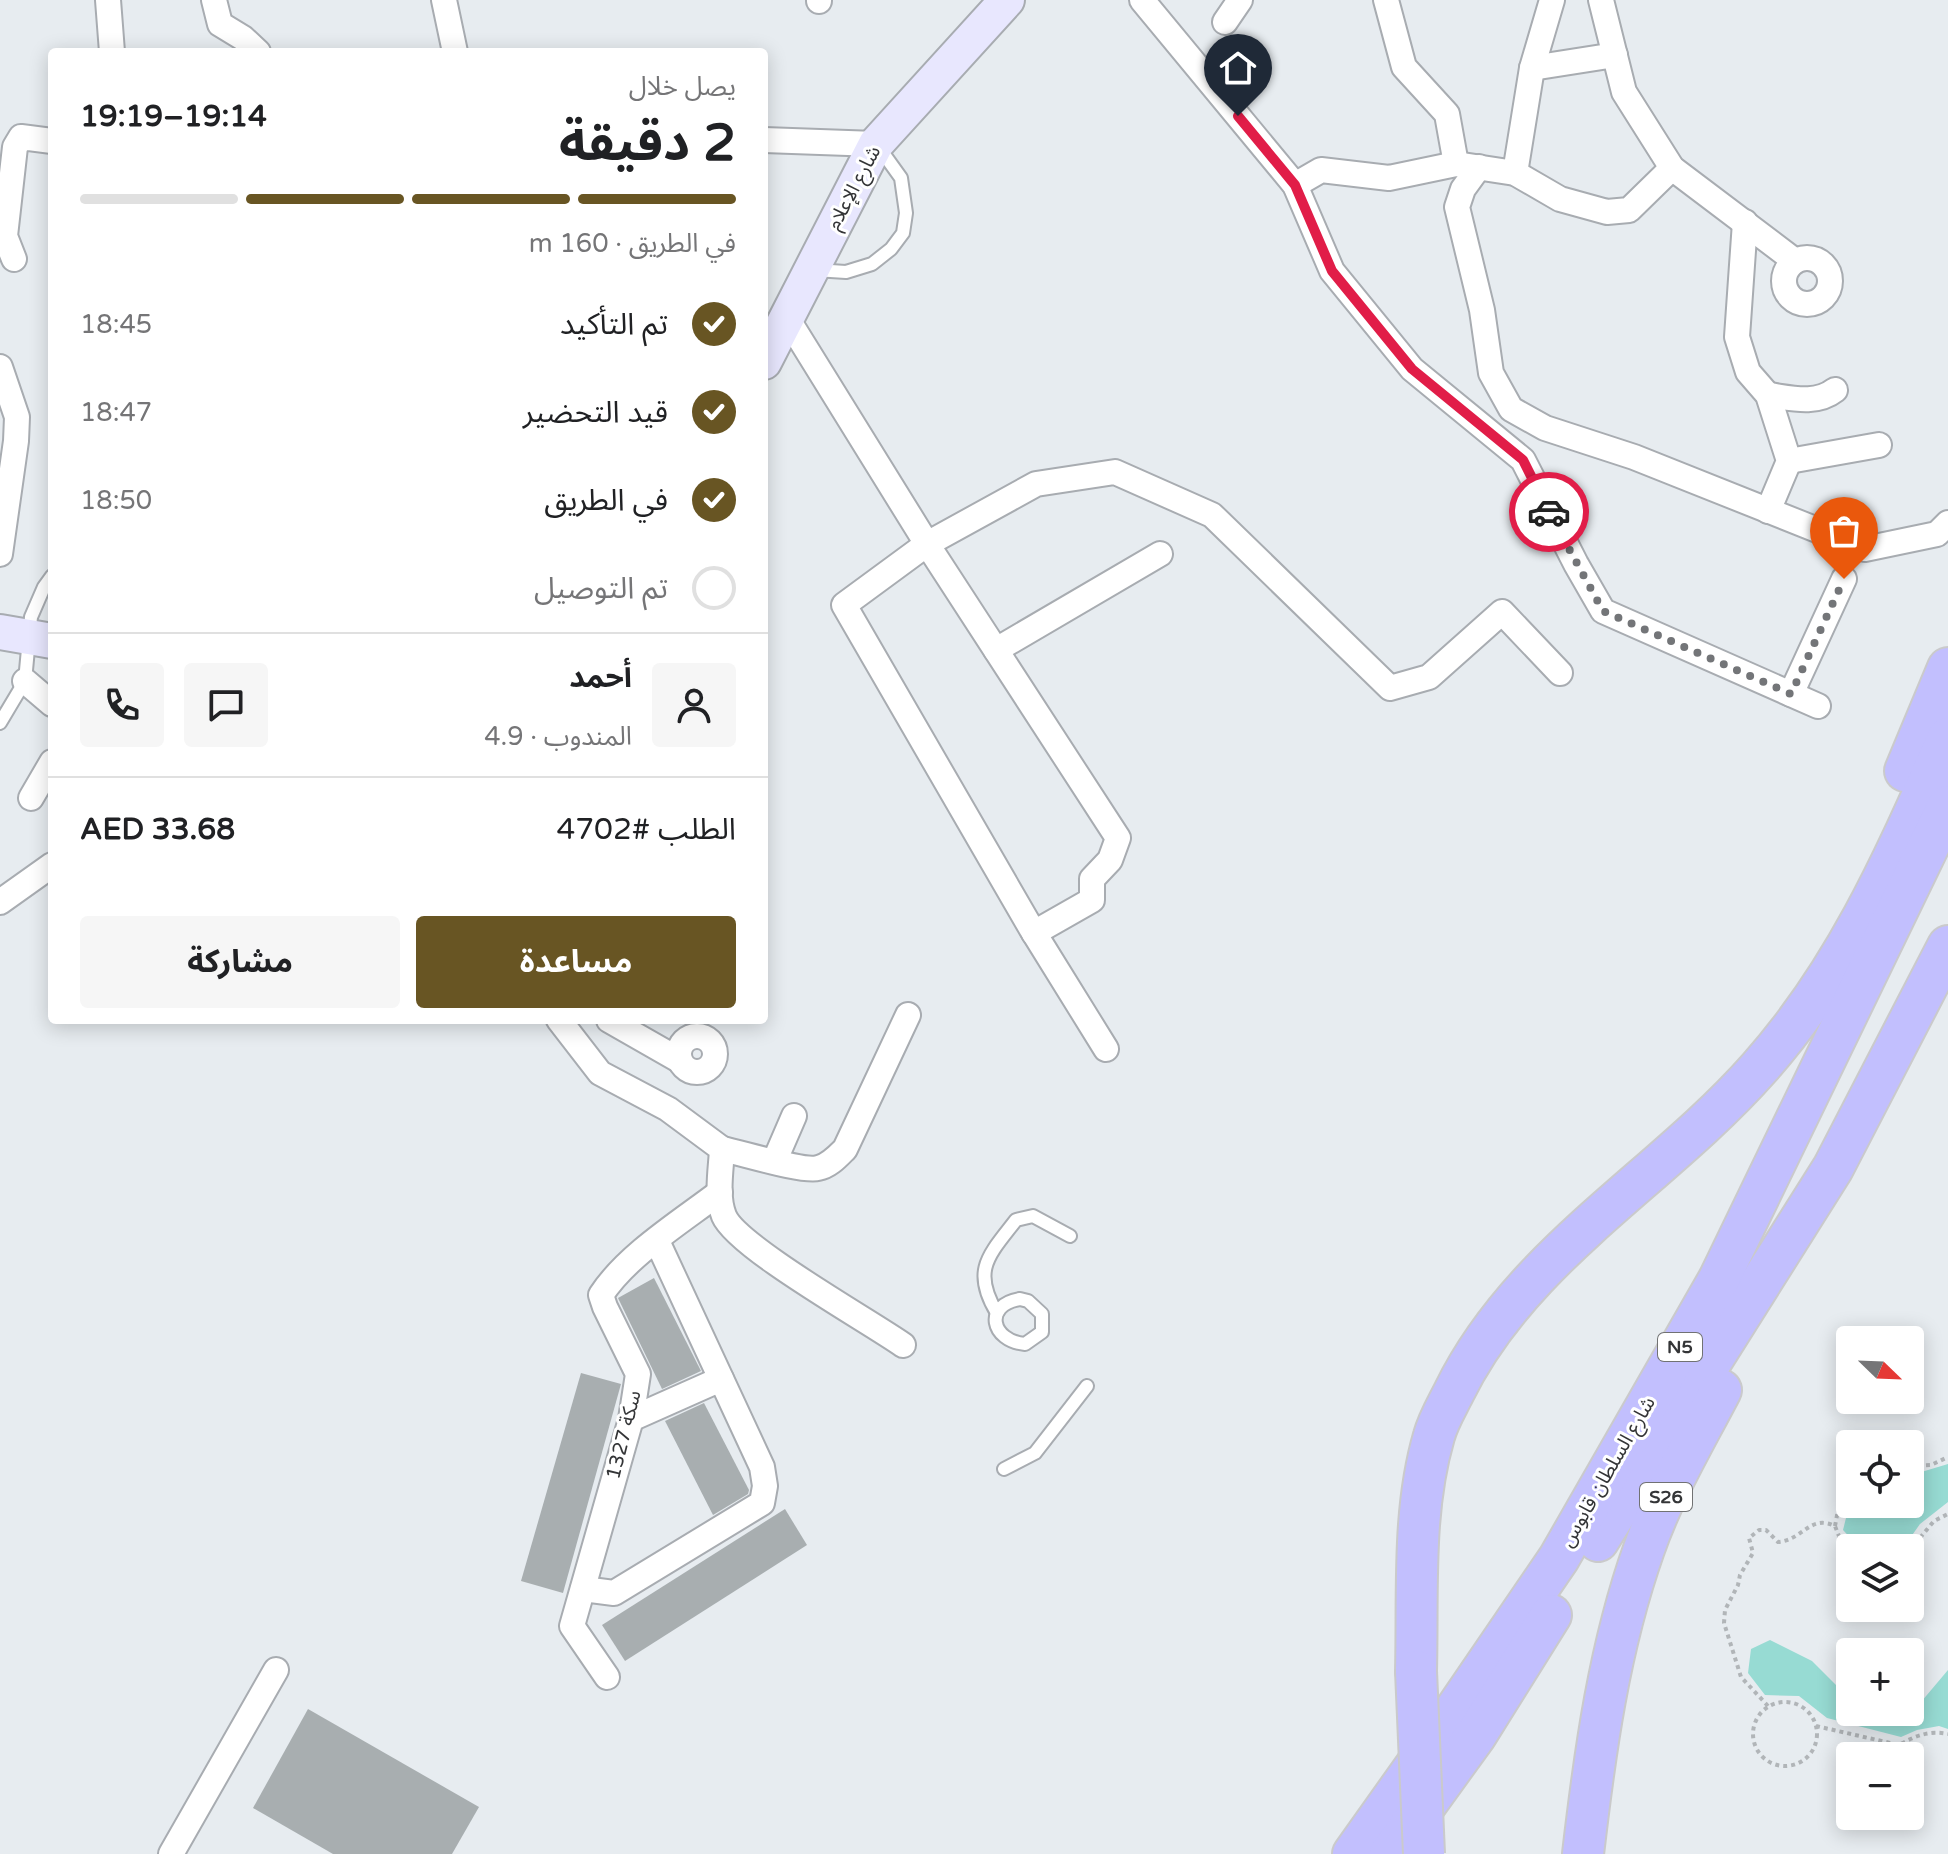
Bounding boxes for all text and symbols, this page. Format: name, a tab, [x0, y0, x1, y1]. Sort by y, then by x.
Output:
pin	[1204, 34, 1272, 116]
icon: home	[1216, 46, 1260, 90]
text: يصل خلال	[629, 71, 736, 102]
text: 19:14–19:19	[80, 98, 267, 135]
text: 2 دقيقة	[559, 112, 736, 175]
street label: شارع الإعلام	[822, 142, 888, 235]
text: في الطريق · 160 m	[529, 228, 736, 259]
icon: check	[692, 302, 736, 346]
text: تم التأكيد	[560, 306, 668, 343]
text: 18:45	[80, 309, 152, 340]
icon: check	[692, 390, 736, 434]
text: قيد التحضير	[523, 394, 668, 431]
text: 18:47	[80, 397, 152, 428]
courier	[1509, 472, 1589, 552]
icon: check	[692, 478, 736, 522]
text: في الطريق	[544, 482, 668, 519]
text: 18:50	[80, 485, 152, 516]
icon: car	[1527, 490, 1571, 534]
pin	[1810, 497, 1878, 579]
icon: bag	[1822, 509, 1866, 553]
text: تم التوصيل	[534, 570, 668, 607]
text: أحمد	[569, 659, 632, 696]
button: phone	[80, 663, 164, 747]
button: chat	[184, 663, 268, 747]
button: person	[652, 663, 736, 747]
text: المندوب · 4.9	[484, 721, 632, 752]
text: AED 33.68	[80, 811, 235, 848]
text: الطلب #4702	[556, 811, 736, 848]
button: مشاركة	[80, 916, 400, 1008]
button: مساعدة	[416, 916, 736, 1008]
north arrow	[1836, 1326, 1924, 1414]
map controls	[1836, 1326, 1924, 1830]
road number: N5	[1658, 1333, 1702, 1361]
street label: سكة 1327	[601, 1388, 647, 1482]
street label: شارع السلطان قابوس	[1555, 1392, 1663, 1553]
button: locate	[1836, 1430, 1924, 1518]
road number: S26	[1640, 1483, 1692, 1511]
button: layers	[1836, 1534, 1924, 1622]
button: +	[1836, 1638, 1924, 1726]
button: −	[1836, 1742, 1924, 1830]

